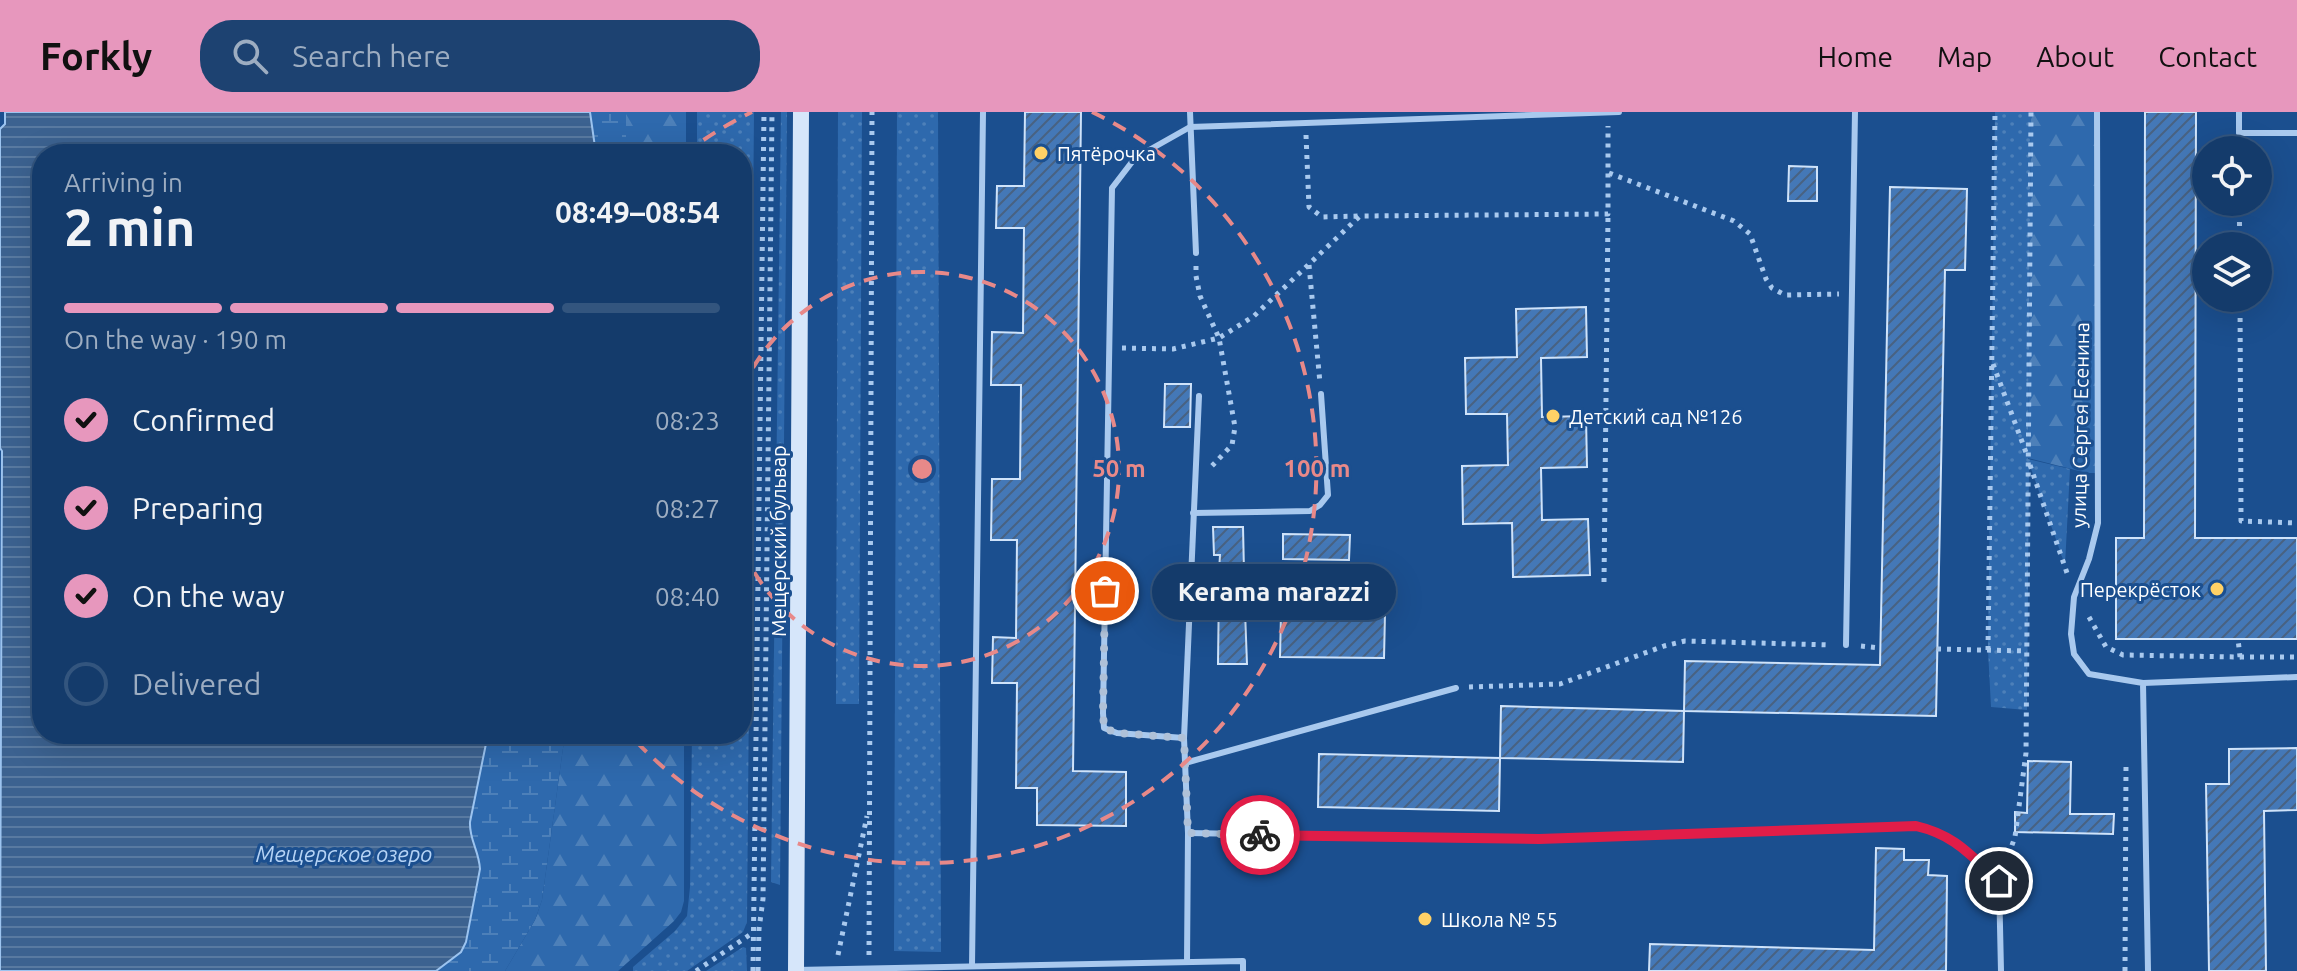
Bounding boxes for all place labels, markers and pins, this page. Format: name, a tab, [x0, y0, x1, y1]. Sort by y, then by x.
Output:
place label: Пятёрочка	[1057, 142, 1156, 165]
marker: Пятёрочка	[1032, 144, 1050, 162]
place label: Детский сад №126	[1569, 405, 1742, 428]
marker: Детский сад №126	[1544, 407, 1562, 425]
centre of rings	[908, 455, 936, 483]
pin	[1071, 557, 1139, 625]
callout: Kerama marazzi	[1153, 563, 1397, 619]
place label: Перекрёсток	[2080, 578, 2201, 601]
marker: Перекрёсток	[2208, 580, 2226, 598]
pin	[1965, 847, 2033, 915]
place label: Школа № 55	[1441, 908, 1558, 931]
marker: Школа № 55	[1416, 910, 1434, 928]

